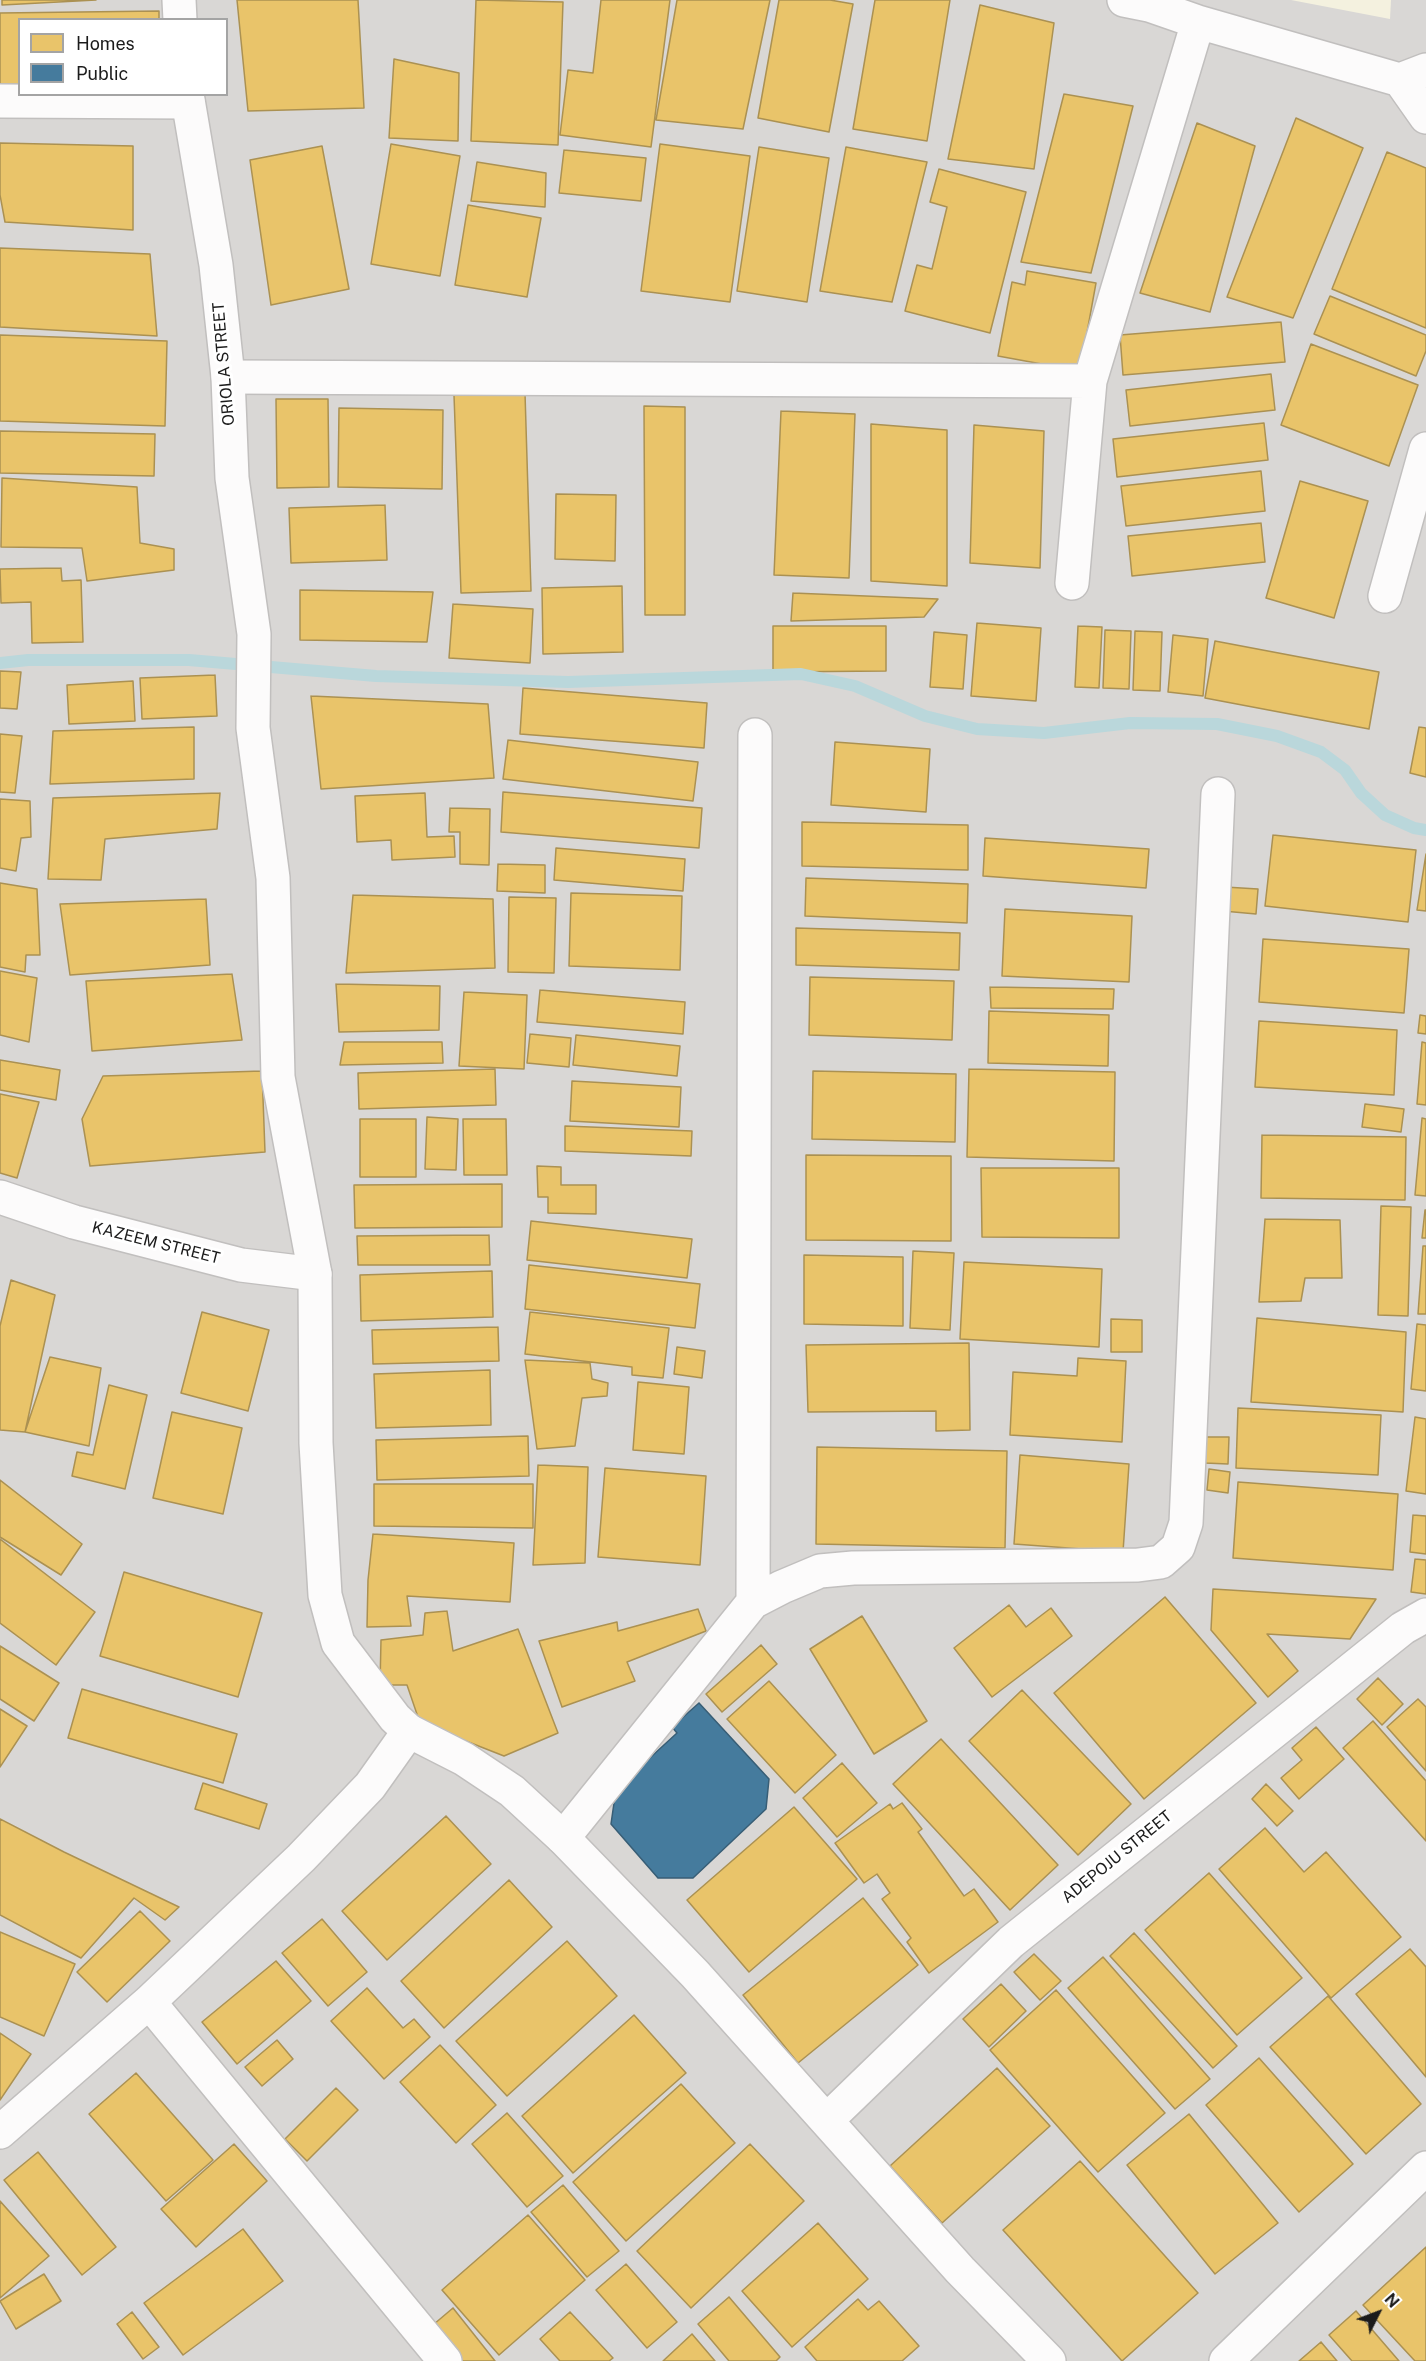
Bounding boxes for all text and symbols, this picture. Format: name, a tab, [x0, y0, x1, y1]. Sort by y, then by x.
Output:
legend	[18, 18, 228, 96]
text: Homes	[76, 33, 135, 54]
text: Public	[76, 63, 128, 84]
street label: ORIOLA STREET	[209, 301, 239, 427]
street label: KAZEEM STREET	[90, 1218, 222, 1268]
street label: ADEPOJU STREET	[1058, 1807, 1176, 1907]
north arrow	[1348, 2283, 1408, 2343]
text: N	[1380, 2290, 1403, 2312]

